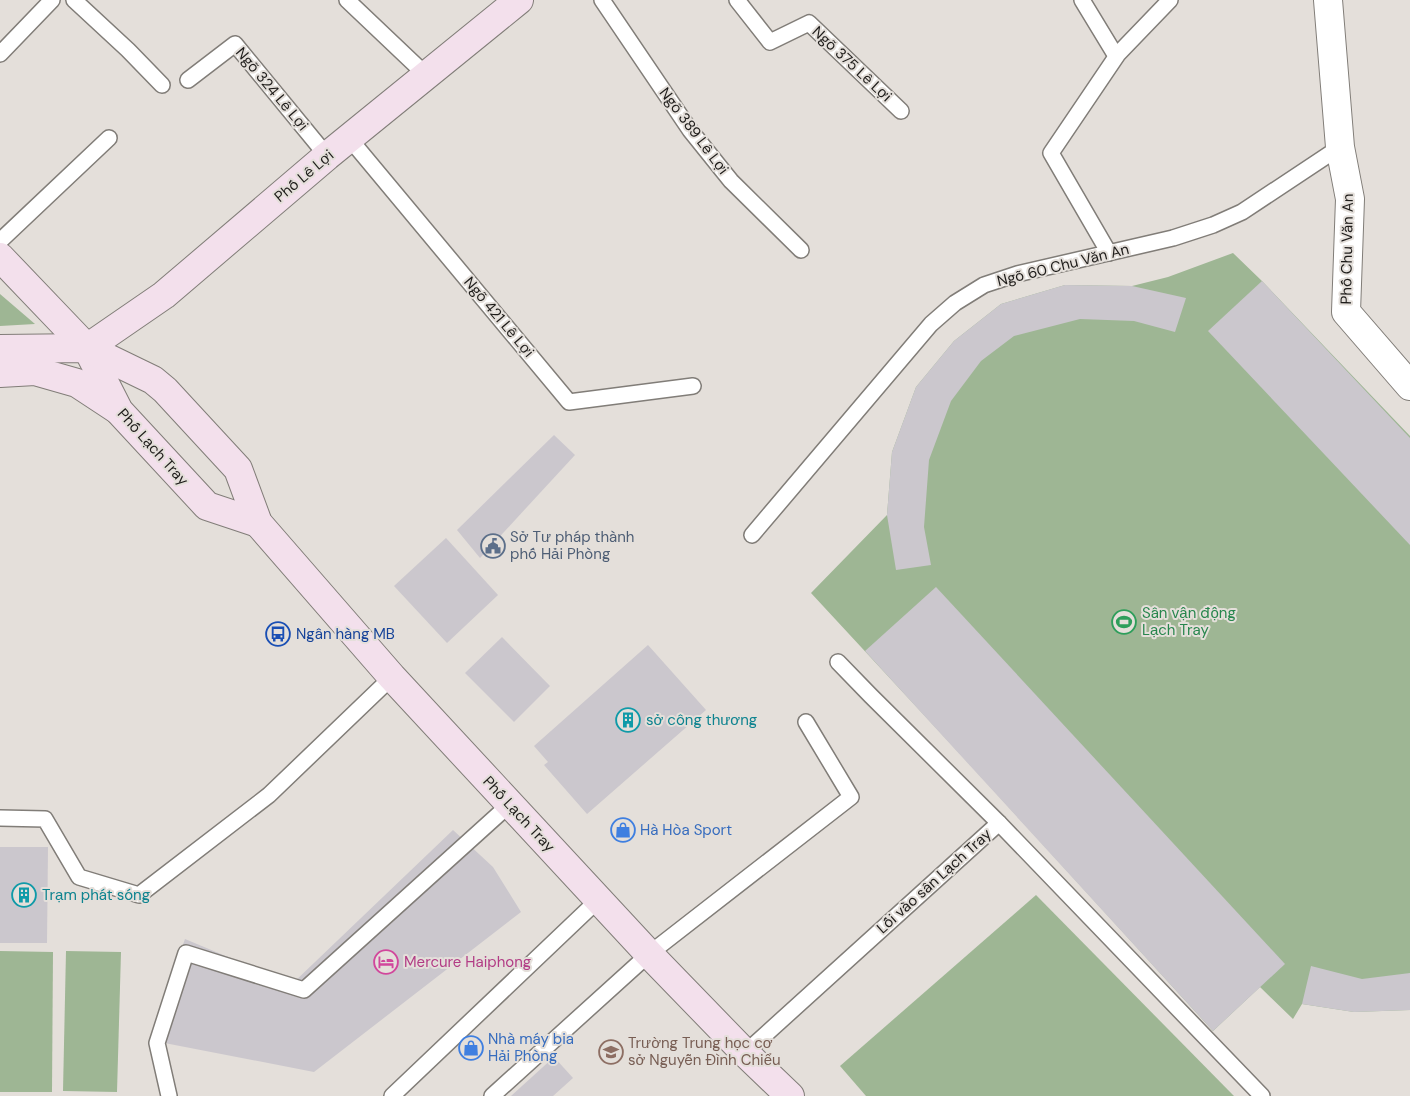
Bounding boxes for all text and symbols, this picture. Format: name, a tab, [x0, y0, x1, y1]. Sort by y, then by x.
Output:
street label: Ngõ 375 Lê Lợi	[808, 22, 896, 106]
street label: Ngõ 324 Lê Lợi	[231, 43, 313, 135]
street label: Ngõ 389 Lê Lợi	[655, 84, 733, 178]
street label: Phố Lê Lợi	[270, 145, 338, 207]
street label: Phố Chu Văn An	[1336, 193, 1358, 305]
street label: Ngõ 60 Chu Văn An	[995, 239, 1131, 291]
street label: Ngõ 421 Lê Lợi	[459, 273, 539, 361]
street label: Phố Lạch Tray	[113, 404, 193, 490]
place label: Sở Tư pháp thành phố Hải Phòng	[510, 527, 634, 564]
public building icon: Sở Tư pháp thành phố Hải Phòng	[480, 533, 506, 559]
place label: Sân vận động Lạch Tray	[1142, 603, 1236, 640]
sports icon: Sân vận động Lạch Tray	[1111, 609, 1137, 635]
bus stop icon: Ngân hàng MB	[265, 621, 291, 647]
place label: Ngân hàng MB	[296, 624, 395, 644]
building icon: sở công thương	[615, 707, 641, 733]
place label: sở công thương	[646, 710, 757, 730]
street label: Phố Lạch Tray	[479, 772, 560, 857]
shop icon: Hà Hòa Sport	[610, 817, 636, 843]
place label: Hà Hòa Sport	[640, 820, 732, 840]
street label: Lối vào sân Lạch Tray	[872, 824, 996, 938]
building icon: Trạm phát sóng	[11, 882, 37, 908]
place label: Trạm phát sóng	[42, 885, 150, 905]
hotel icon: Mercure Haiphong	[373, 949, 399, 975]
place label: Mercure Haiphong	[404, 952, 531, 972]
place label: Nhà máy bia Hải Phòng	[488, 1029, 574, 1066]
place label: Trường Trung học cơ sở Nguyễn Đình Chiểu	[628, 1033, 781, 1070]
shop icon: Nhà máy bia Hải Phòng	[458, 1035, 484, 1061]
school or university icon: Trường Trung học cơ sở Nguyễn Đình Chiểu	[598, 1039, 624, 1065]

